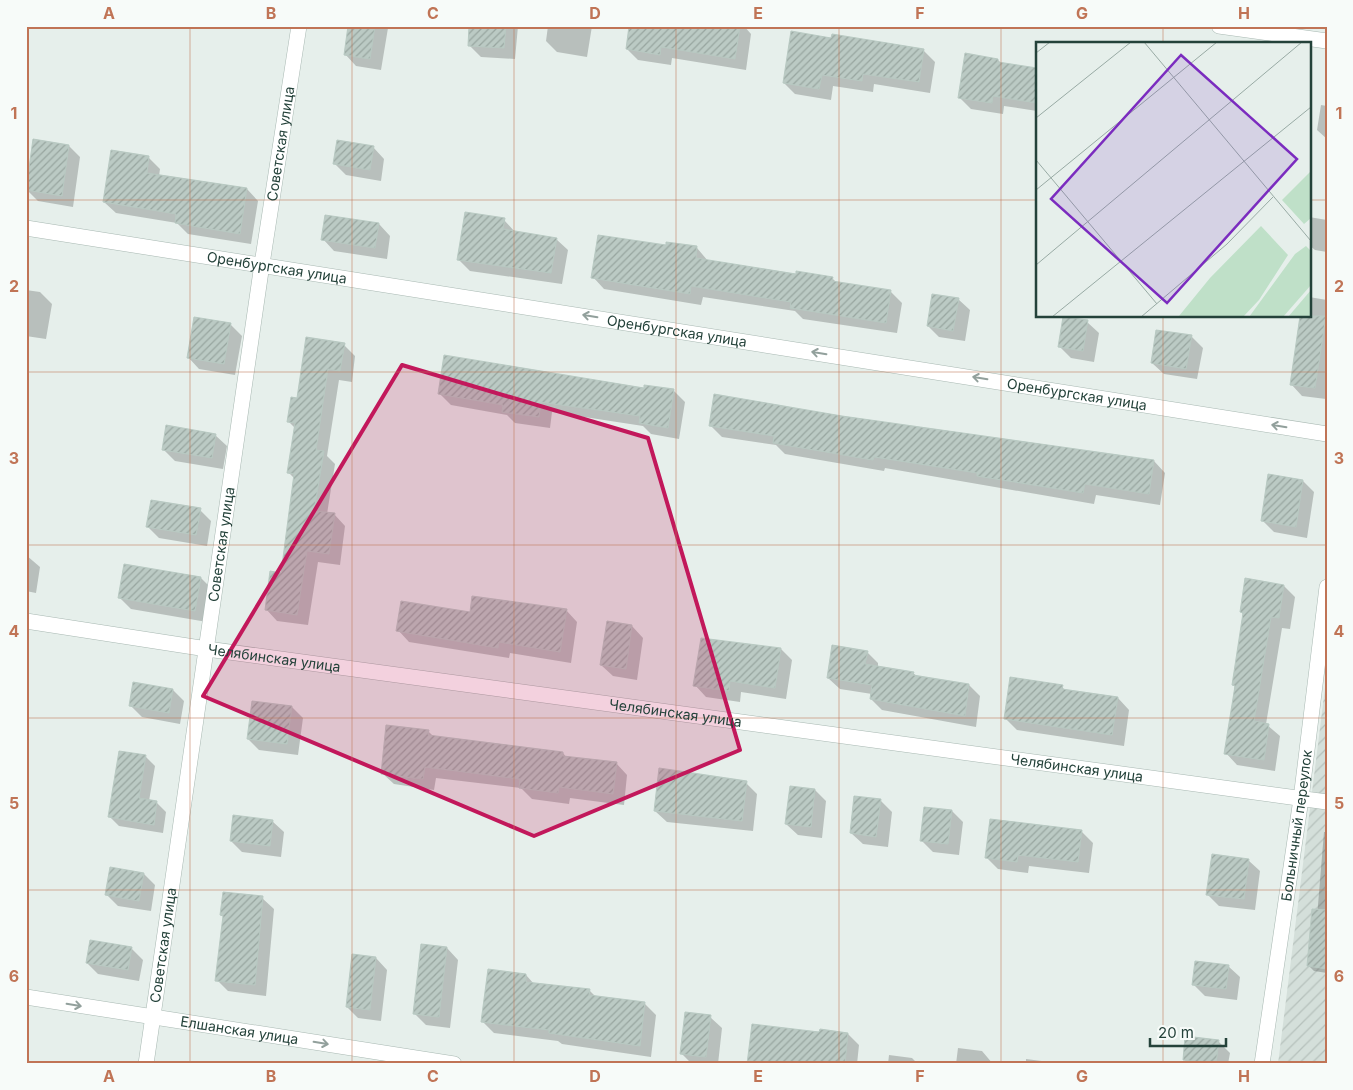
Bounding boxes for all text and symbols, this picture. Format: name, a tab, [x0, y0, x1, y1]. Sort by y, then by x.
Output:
text: A	[103, 3, 115, 23]
text: B	[266, 3, 276, 23]
text: C	[427, 3, 439, 23]
text: D	[589, 3, 601, 23]
text: E	[753, 3, 763, 23]
text: F	[915, 3, 925, 23]
text: G	[1076, 3, 1088, 23]
text: H	[1238, 3, 1250, 23]
inset map	[1036, 42, 1310, 318]
street label: Советская улица	[263, 85, 298, 202]
text: 1	[11, 103, 17, 123]
text: 1	[1336, 103, 1342, 123]
street label: Оренбургская улица	[206, 248, 348, 287]
text: 2	[9, 276, 19, 296]
text: 2	[1334, 276, 1344, 296]
one-way arrow	[582, 311, 598, 321]
street label: Оренбургская улица	[606, 311, 748, 350]
one-way arrow	[812, 347, 828, 357]
one-way arrow	[972, 373, 988, 383]
street label: Оренбургская улица	[1006, 374, 1148, 413]
one-way arrow	[1271, 420, 1287, 430]
text: 3	[9, 448, 19, 468]
text: 3	[1334, 448, 1344, 468]
street label: Советская улица	[204, 486, 238, 603]
text: 4	[9, 621, 20, 641]
text: 4	[1334, 621, 1345, 641]
street label: Челябинская улица	[207, 640, 342, 675]
street label: Челябинская улица	[608, 695, 743, 730]
street label: Больничный переулок	[1277, 748, 1315, 902]
street label: Челябинская улица	[1009, 750, 1144, 785]
text: 5	[9, 793, 19, 813]
text: 5	[1334, 793, 1344, 813]
street label: Советская улица	[146, 887, 179, 1004]
text: 6	[9, 966, 19, 986]
text: 6	[1334, 966, 1344, 986]
one-way arrow	[66, 1000, 82, 1010]
street label: Елшанская улица	[179, 1012, 300, 1048]
scale bar	[1150, 1015, 1227, 1047]
text: 20 m	[1158, 1023, 1194, 1042]
one-way arrow	[313, 1039, 329, 1049]
text: A	[103, 1066, 115, 1086]
text: B	[266, 1066, 276, 1086]
text: C	[427, 1066, 439, 1086]
text: D	[589, 1066, 601, 1086]
text: E	[753, 1066, 763, 1086]
text: F	[915, 1066, 925, 1086]
text: G	[1076, 1066, 1088, 1086]
text: H	[1238, 1066, 1250, 1086]

